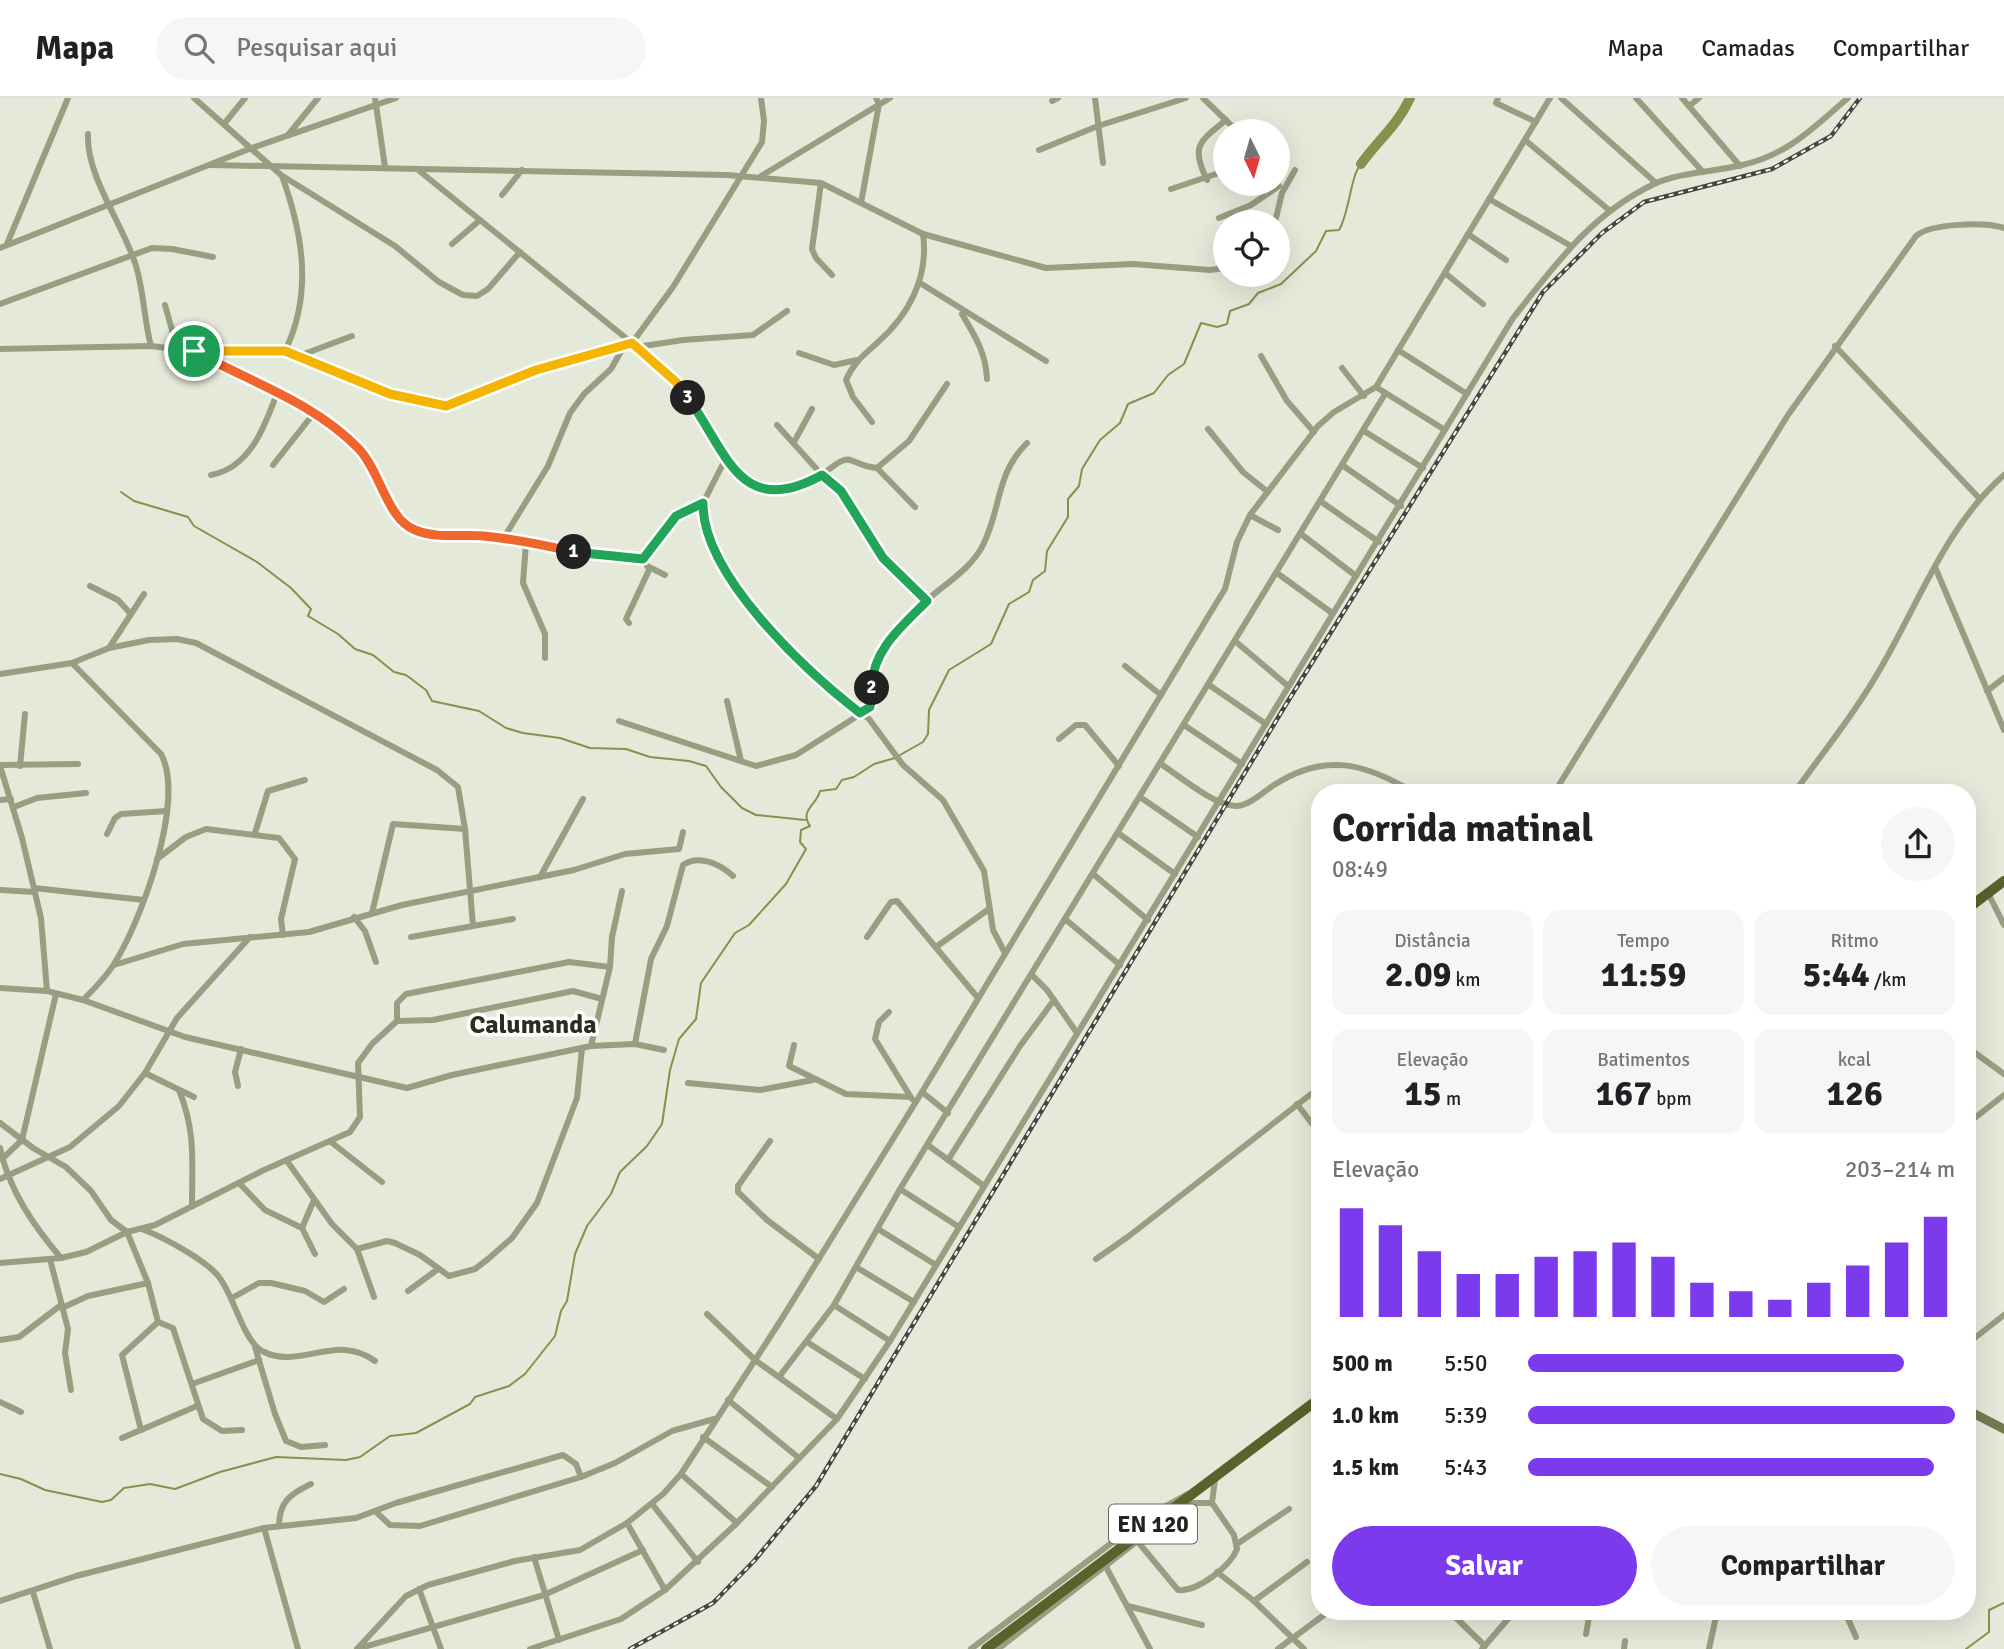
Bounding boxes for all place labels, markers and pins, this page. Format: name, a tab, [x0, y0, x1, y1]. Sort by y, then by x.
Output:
pin	[164, 321, 224, 381]
pin: 3	[670, 380, 706, 416]
pin: 1	[556, 534, 592, 570]
pin: 2	[854, 670, 890, 706]

